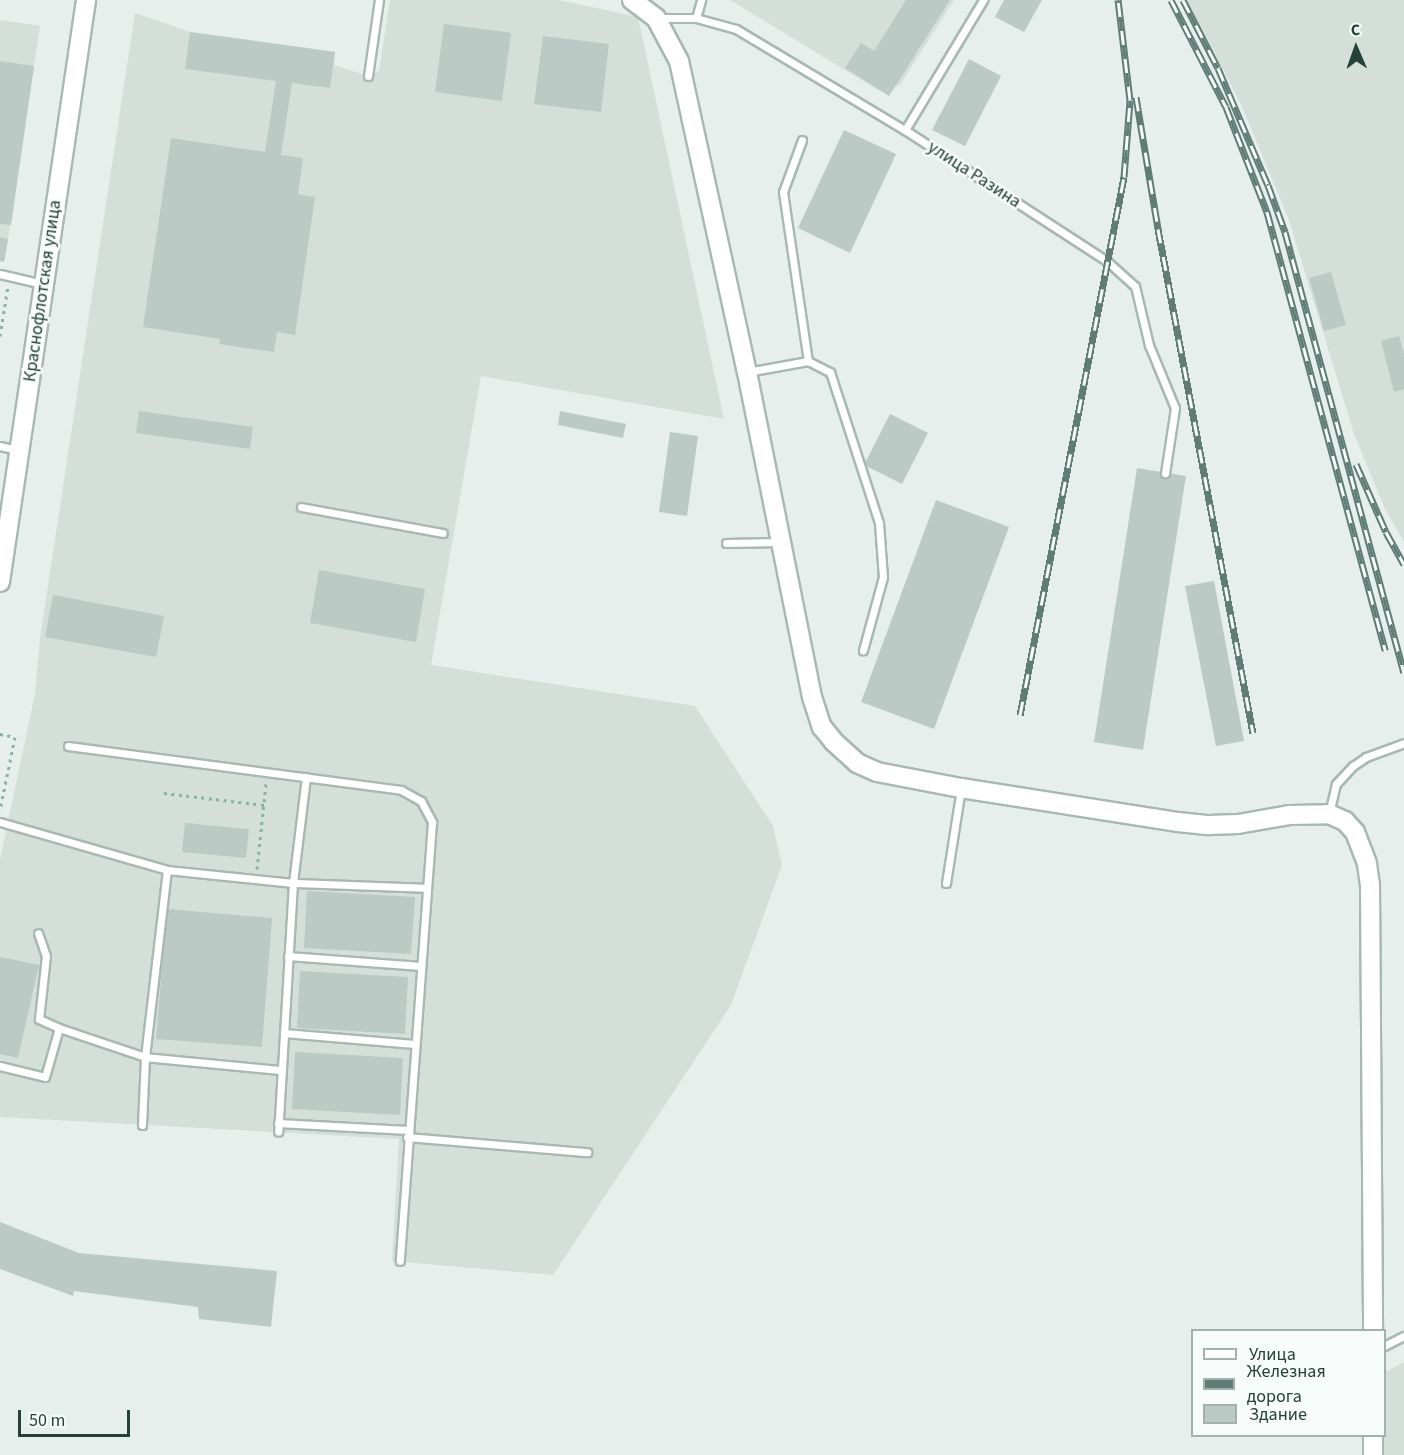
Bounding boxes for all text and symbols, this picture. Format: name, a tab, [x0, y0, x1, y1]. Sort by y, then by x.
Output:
north arrow	[1326, 18, 1386, 78]
text: С	[1350, 19, 1360, 41]
street label: улица Разина	[923, 137, 1025, 213]
street label: Краснофлотская улица	[20, 199, 66, 383]
legend	[1191, 1329, 1386, 1437]
text: Улица	[1249, 1342, 1296, 1367]
text: Железная дорога	[1247, 1359, 1326, 1409]
scale bar	[21, 1398, 134, 1436]
text: Здание	[1249, 1402, 1307, 1427]
text: 50 m	[29, 1408, 65, 1433]

